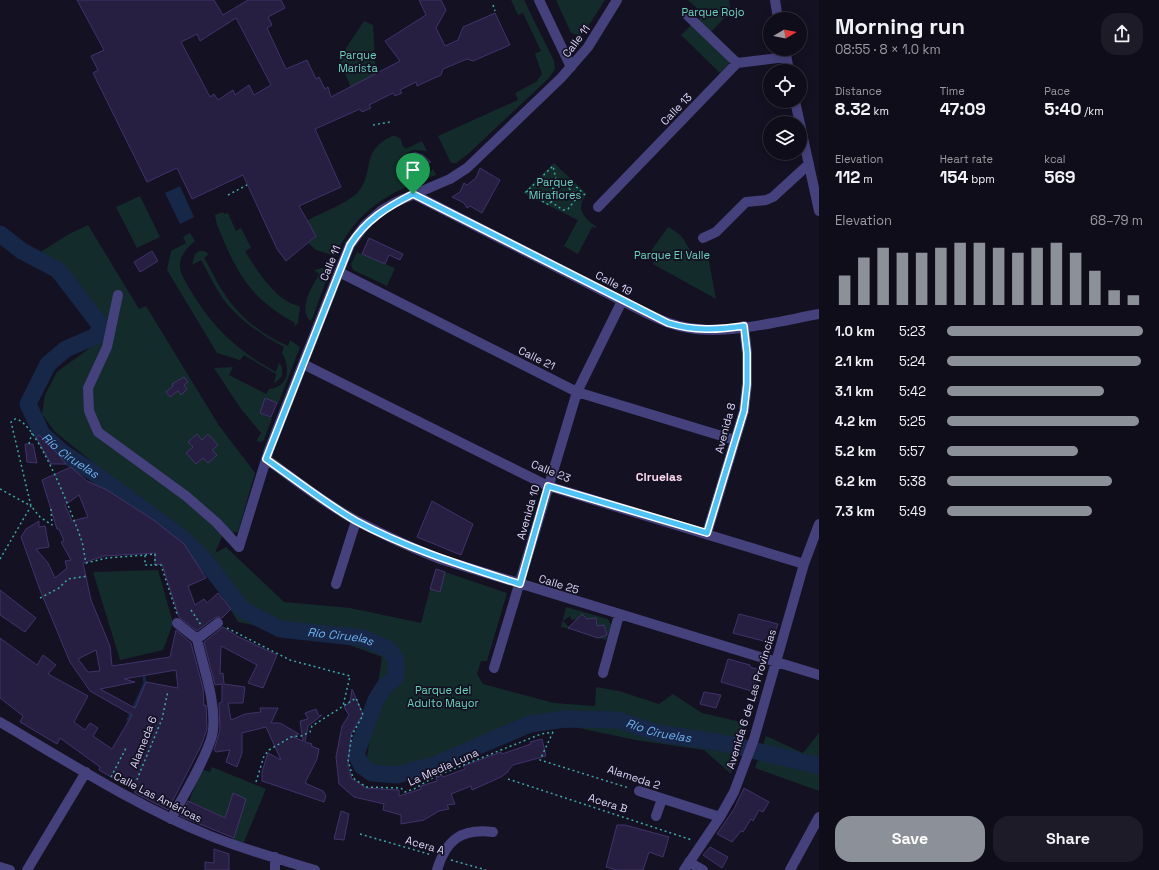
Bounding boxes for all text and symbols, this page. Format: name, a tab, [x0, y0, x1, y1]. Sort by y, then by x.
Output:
park label: Parque Rojo	[681, 5, 745, 19]
north arrow	[763, 12, 807, 56]
map controls	[763, 12, 807, 160]
text: Morning run	[835, 12, 965, 40]
button: share	[1101, 13, 1143, 55]
street label: Calle 11	[559, 22, 593, 60]
text: 08:55 · 8 × 1.0 km	[835, 41, 941, 58]
park label: Parque Marista	[338, 48, 379, 75]
button: locate	[763, 64, 807, 108]
text: Distance	[835, 84, 882, 98]
text: Time	[940, 84, 965, 98]
text: Pace	[1044, 84, 1070, 98]
street label: Calle 13	[657, 90, 695, 128]
text: 8.32	[835, 98, 871, 120]
text: 47:09	[940, 98, 986, 120]
text: 5:40	[1044, 98, 1081, 120]
text: km	[871, 104, 889, 118]
text: /km	[1081, 104, 1104, 118]
button: layers	[763, 116, 807, 160]
text: Elevation	[835, 152, 883, 166]
text: Heart rate	[940, 152, 993, 166]
text: kcal	[1044, 152, 1066, 166]
pin	[396, 153, 430, 194]
icon: arrive	[402, 159, 424, 181]
text: 112	[835, 166, 860, 188]
text: 154	[940, 166, 968, 188]
text: 569	[1044, 166, 1076, 188]
text: m	[860, 172, 873, 186]
text: bpm	[968, 172, 995, 186]
park label: Parque Miraflores	[529, 175, 581, 202]
text: Elevation	[835, 212, 892, 229]
text: 68–79 m	[1090, 212, 1143, 229]
street label: Calle 11	[317, 243, 343, 283]
park label: Parque El Valle	[634, 248, 710, 262]
street label: Calle 19	[593, 268, 635, 298]
text: 1.0 km	[835, 323, 875, 340]
text: 5:23	[899, 323, 926, 340]
street label: Calle 21	[516, 343, 558, 373]
text: 2.1 km	[835, 353, 874, 370]
text: 5:24	[899, 353, 926, 370]
text: 3.1 km	[835, 383, 874, 400]
text: 5:42	[899, 383, 926, 400]
street label: Avenida 8	[712, 401, 738, 455]
text: 4.2 km	[835, 413, 877, 430]
text: 5:25	[899, 413, 926, 430]
water label: Río Ciruelas	[38, 430, 102, 482]
text: 5.2 km	[835, 443, 876, 460]
text: 5:57	[899, 443, 925, 460]
street label: Calle 23	[529, 457, 573, 485]
district label: Ciruelas	[636, 469, 682, 485]
text: 6.2 km	[835, 473, 876, 490]
text: 5:38	[899, 473, 926, 490]
street label: Avenida 10	[514, 483, 542, 541]
text: 7.3 km	[835, 503, 875, 520]
text: 5:49	[899, 503, 926, 520]
street label: Calle 25	[537, 571, 581, 597]
water label: Río Ciruelas	[306, 624, 377, 650]
street label: Avenida 6 de Las Provincias	[723, 627, 779, 771]
park label: Parque del Adulto Mayor	[407, 683, 479, 710]
street label: Alameda 6	[126, 714, 160, 770]
water label: Río Ciruelas	[624, 715, 693, 746]
street label: La Media Luna	[405, 745, 481, 789]
street label: Alameda 2	[606, 762, 663, 792]
street label: Calle Las Américas	[111, 769, 205, 825]
street label: Acera B	[587, 790, 629, 816]
button: Save	[835, 816, 985, 862]
button: Share	[993, 816, 1143, 862]
street label: Acera A	[404, 833, 446, 857]

